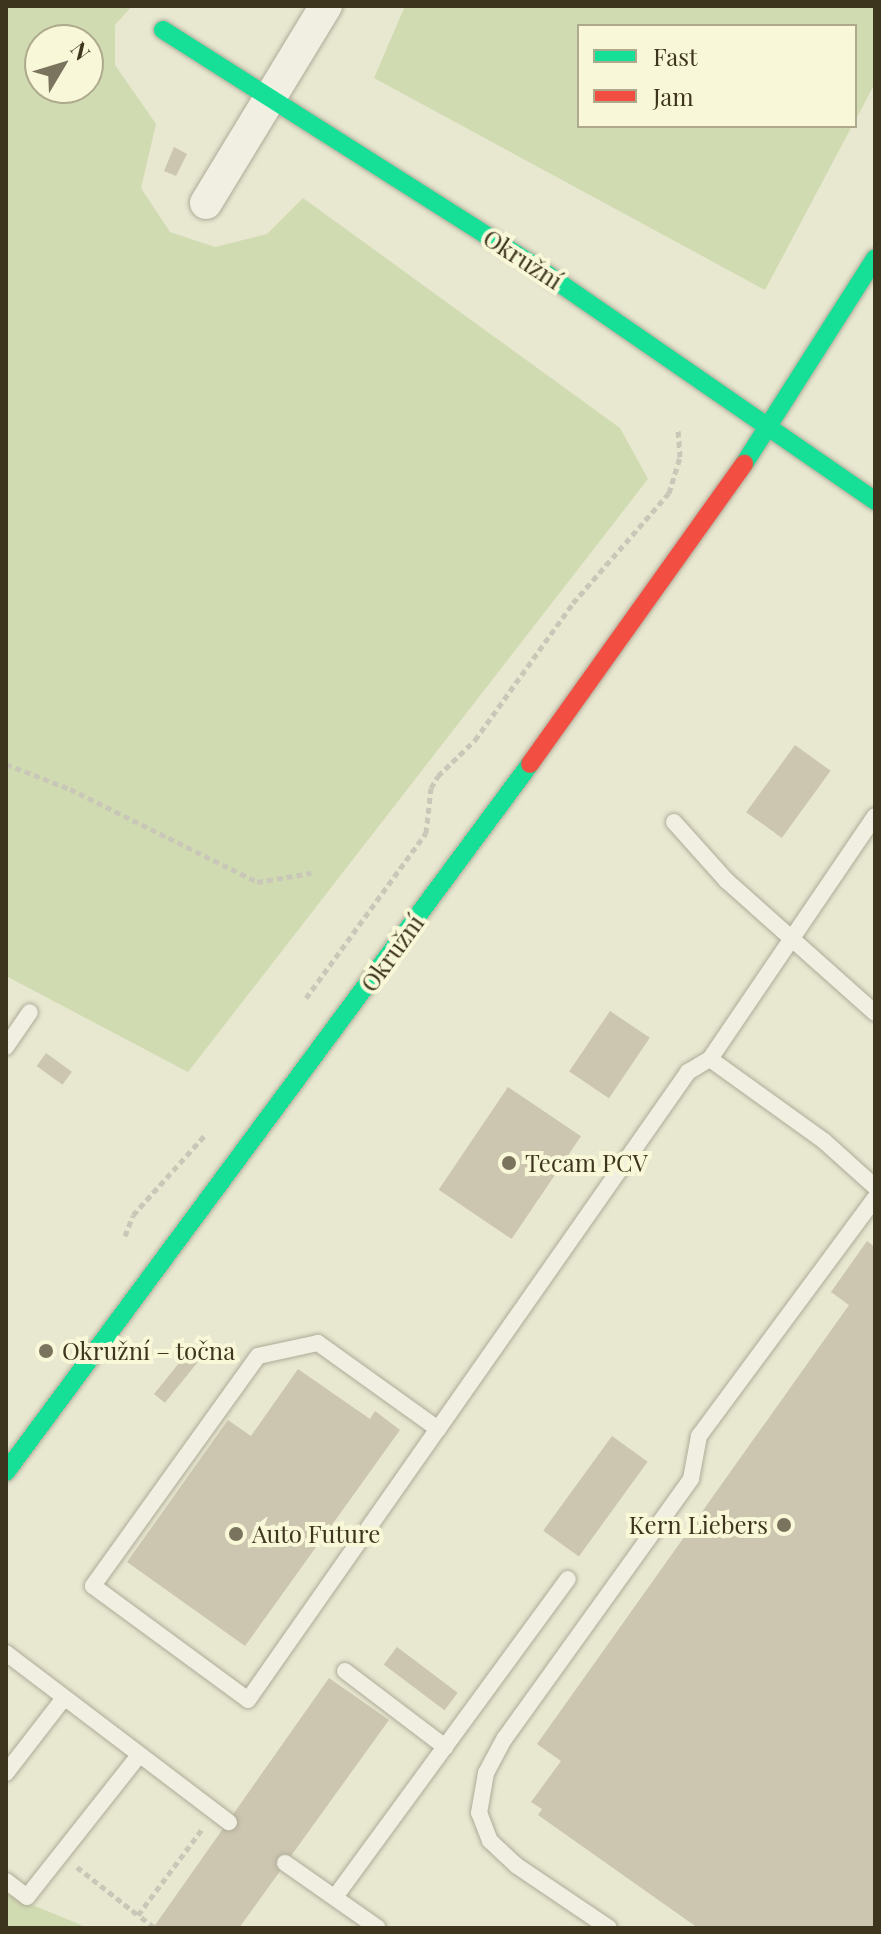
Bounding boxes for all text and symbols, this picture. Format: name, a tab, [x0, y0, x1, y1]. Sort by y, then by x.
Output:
north arrow	[24, 24, 104, 104]
legend	[577, 24, 857, 128]
text: N	[65, 35, 98, 66]
text: Fast	[653, 40, 698, 72]
text: Jam	[653, 80, 694, 112]
street label: Okružní	[478, 223, 568, 295]
street label: Okružní	[354, 909, 430, 997]
place label: Tecam PCV	[525, 1149, 648, 1177]
marker: Tecam PCV	[500, 1154, 518, 1172]
place label: Okružní – točna	[62, 1337, 235, 1365]
marker: Okružní – točna	[37, 1342, 55, 1360]
place label: Kern Liebers	[629, 1511, 768, 1539]
marker: Kern Liebers	[775, 1516, 793, 1534]
place label: Auto Future	[252, 1520, 380, 1548]
marker: Auto Future	[227, 1525, 245, 1543]

